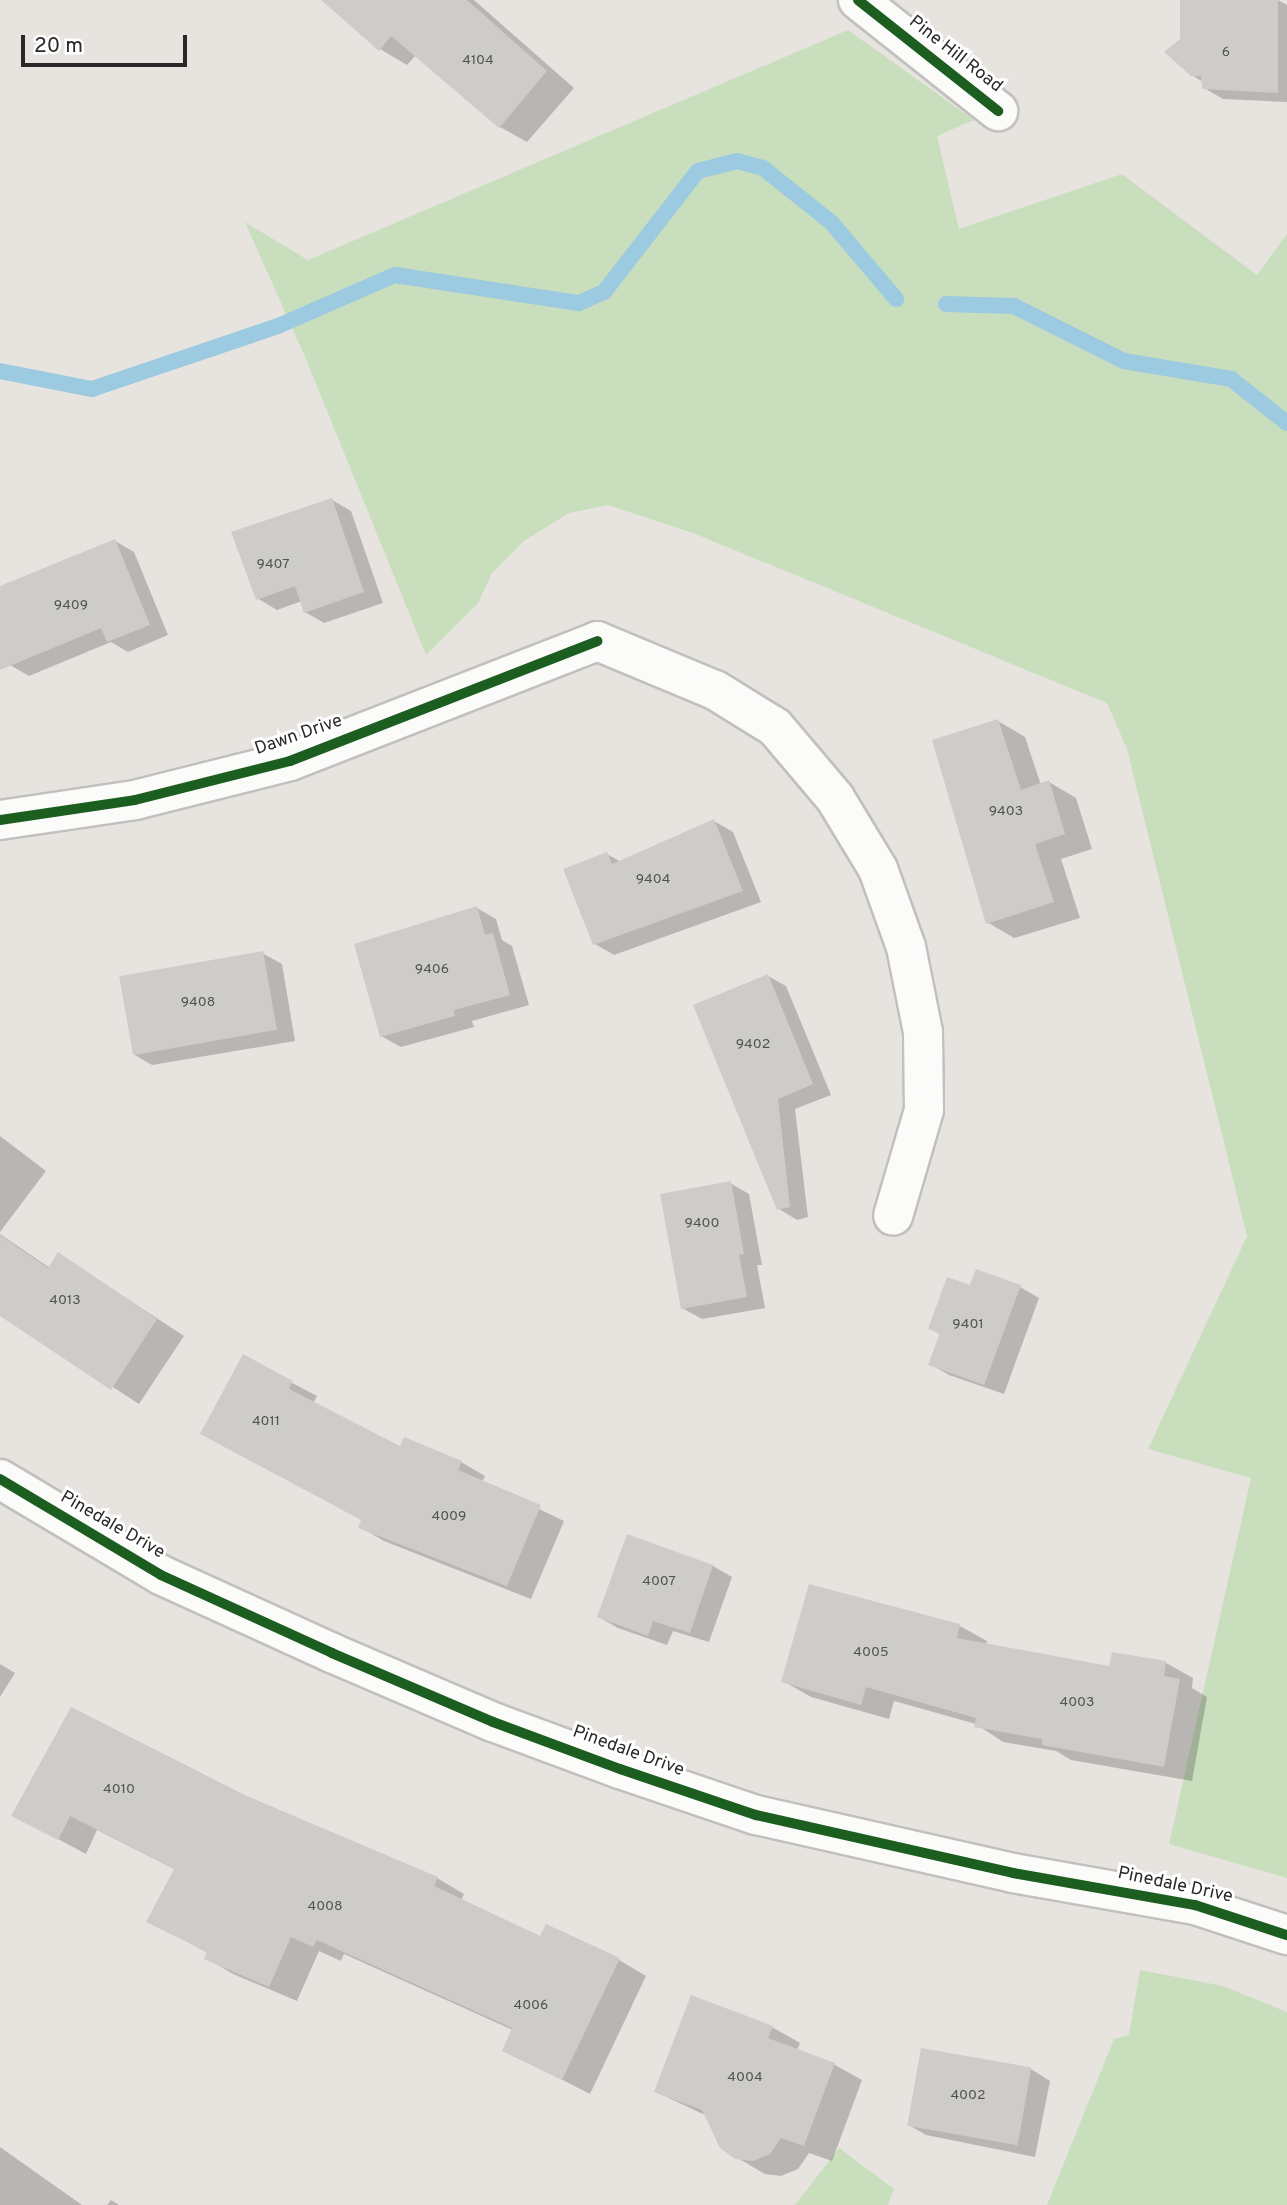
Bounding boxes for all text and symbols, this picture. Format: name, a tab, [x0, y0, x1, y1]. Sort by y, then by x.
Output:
street label: Pine Hill Road	[904, 12, 1006, 98]
scale bar	[24, 21, 191, 65]
text: 20 m	[34, 33, 83, 60]
house number: 6	[1222, 45, 1230, 61]
house number: 4104	[462, 53, 494, 69]
house number: 9407	[257, 557, 289, 573]
house number: 9409	[54, 598, 88, 614]
street label: Dawn Drive	[252, 711, 346, 761]
house number: 9403	[989, 804, 1023, 820]
house number: 9404	[636, 872, 670, 888]
house number: 9406	[415, 962, 449, 978]
house number: 9408	[181, 995, 215, 1011]
house number: 9402	[736, 1037, 770, 1053]
house number: 9400	[685, 1216, 719, 1232]
house number: 4013	[49, 1293, 81, 1309]
house number: 9401	[952, 1317, 984, 1333]
house number: 4011	[252, 1414, 280, 1430]
street label: Pinedale Drive	[56, 1487, 168, 1565]
house number: 4009	[432, 1509, 466, 1525]
house number: 4007	[642, 1574, 676, 1590]
house number: 4005	[853, 1645, 889, 1661]
house number: 4003	[1060, 1695, 1094, 1711]
street label: Pinedale Drive	[569, 1722, 687, 1782]
house number: 4010	[103, 1782, 135, 1798]
street label: Pinedale Drive	[1115, 1863, 1235, 1909]
house number: 4008	[307, 1899, 343, 1915]
house number: 4006	[514, 1998, 548, 2014]
house number: 4004	[727, 2070, 763, 2086]
house number: 4002	[950, 2088, 986, 2104]

